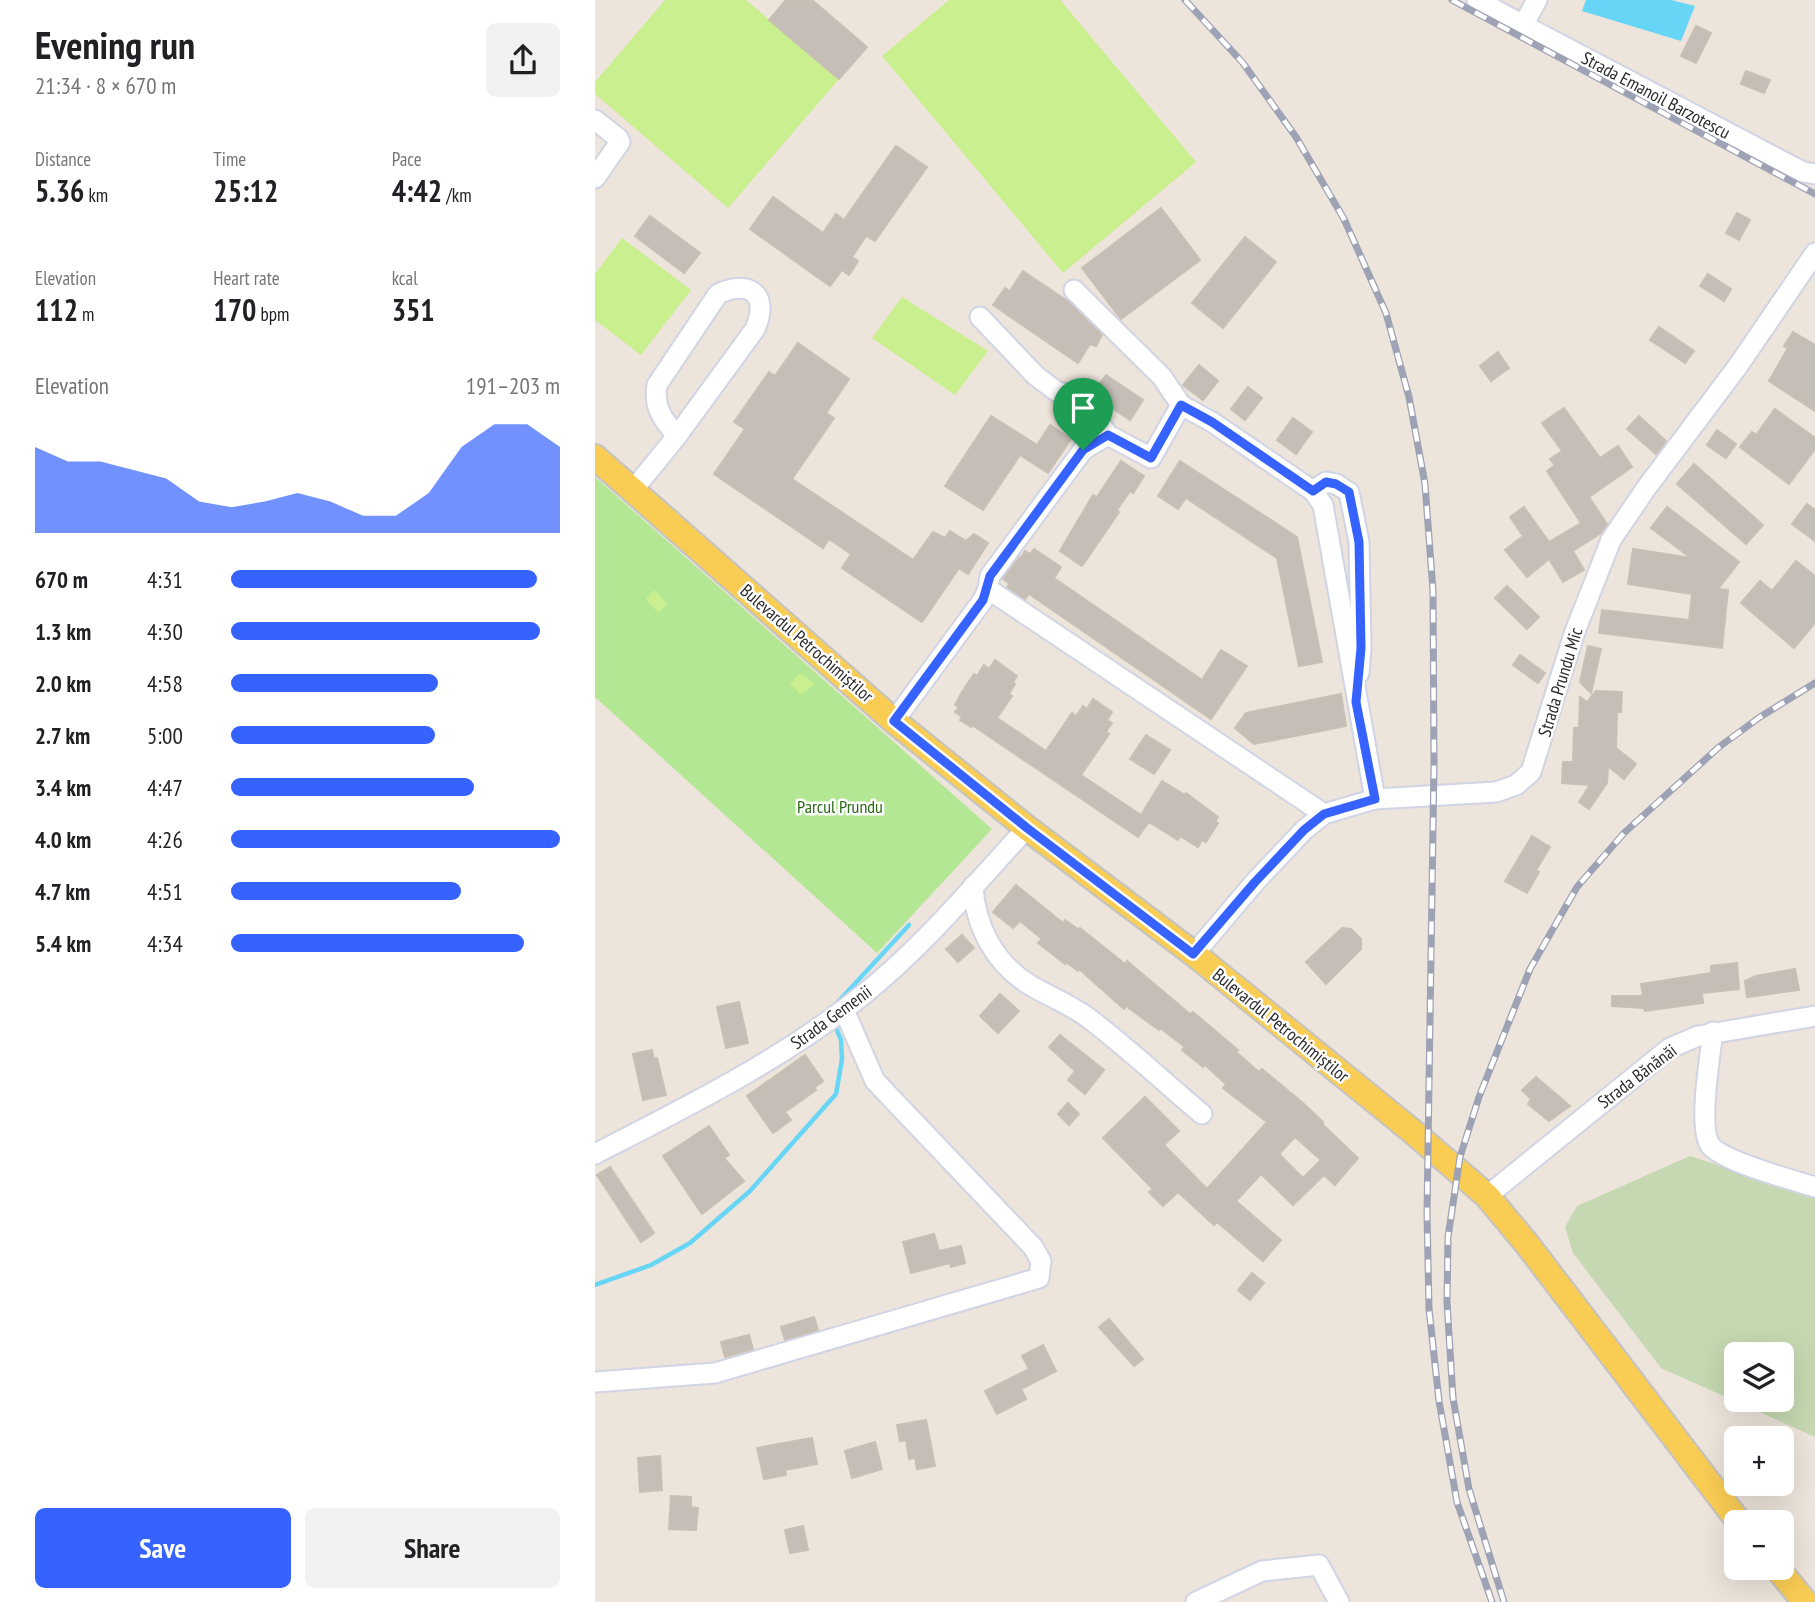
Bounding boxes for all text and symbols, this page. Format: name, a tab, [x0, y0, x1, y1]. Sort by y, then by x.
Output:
text: Evening run	[35, 20, 195, 69]
button: share	[486, 23, 560, 97]
street label: Strada Emanoil Barzotescu	[1578, 46, 1734, 144]
text: 21:34 · 8 × 670 m	[35, 71, 176, 100]
text: Distance	[35, 147, 91, 171]
text: Time	[213, 147, 246, 171]
text: Pace	[392, 147, 422, 171]
text: 5.36	[35, 171, 84, 210]
text: 25:12	[213, 171, 278, 210]
text: 4:42	[392, 171, 442, 210]
text: km	[84, 183, 108, 207]
text: /km	[442, 183, 472, 207]
text: Elevation	[35, 266, 96, 290]
text: Heart rate	[213, 266, 280, 290]
text: kcal	[392, 266, 418, 290]
text: 112	[35, 290, 78, 329]
text: 170	[213, 290, 256, 329]
text: 351	[392, 290, 435, 329]
text: m	[78, 302, 94, 326]
text: bpm	[256, 302, 289, 326]
text: Elevation	[35, 371, 109, 400]
text: 191–203 m	[466, 371, 560, 400]
pin	[1053, 378, 1113, 450]
icon: arrive	[1064, 389, 1102, 427]
text: 670 m	[35, 565, 88, 594]
text: 4:31	[147, 565, 183, 594]
street label: Bulevardul Petrochimiștilor	[736, 579, 878, 707]
text: 1.3 km	[35, 617, 91, 646]
text: 4:30	[147, 617, 183, 646]
street label: Strada Prundu Mic	[1532, 624, 1588, 739]
text: 2.0 km	[35, 669, 91, 698]
text: 4:58	[147, 669, 183, 698]
text: 2.7 km	[35, 721, 90, 750]
text: 5:00	[147, 721, 183, 750]
text: 3.4 km	[35, 773, 91, 802]
text: 4:47	[147, 773, 183, 802]
park label: Parcul Prundu	[797, 795, 883, 818]
text: 4.0 km	[35, 825, 91, 854]
text: 4:26	[147, 825, 183, 854]
text: 4.7 km	[35, 877, 90, 906]
text: 4:51	[147, 877, 183, 906]
text: 5.4 km	[35, 929, 91, 958]
text: 4:34	[147, 929, 183, 958]
street label: Bulevardul Petrochimiștilor	[1208, 963, 1354, 1087]
street label: Strada Gemenii	[786, 980, 876, 1054]
street label: Strada Bănănăi	[1593, 1039, 1681, 1113]
map controls	[1724, 1342, 1794, 1580]
button: layers	[1724, 1342, 1794, 1412]
button: +	[1724, 1426, 1794, 1496]
button: Save	[35, 1508, 291, 1588]
button: Share	[305, 1508, 560, 1588]
button: −	[1724, 1510, 1794, 1580]

